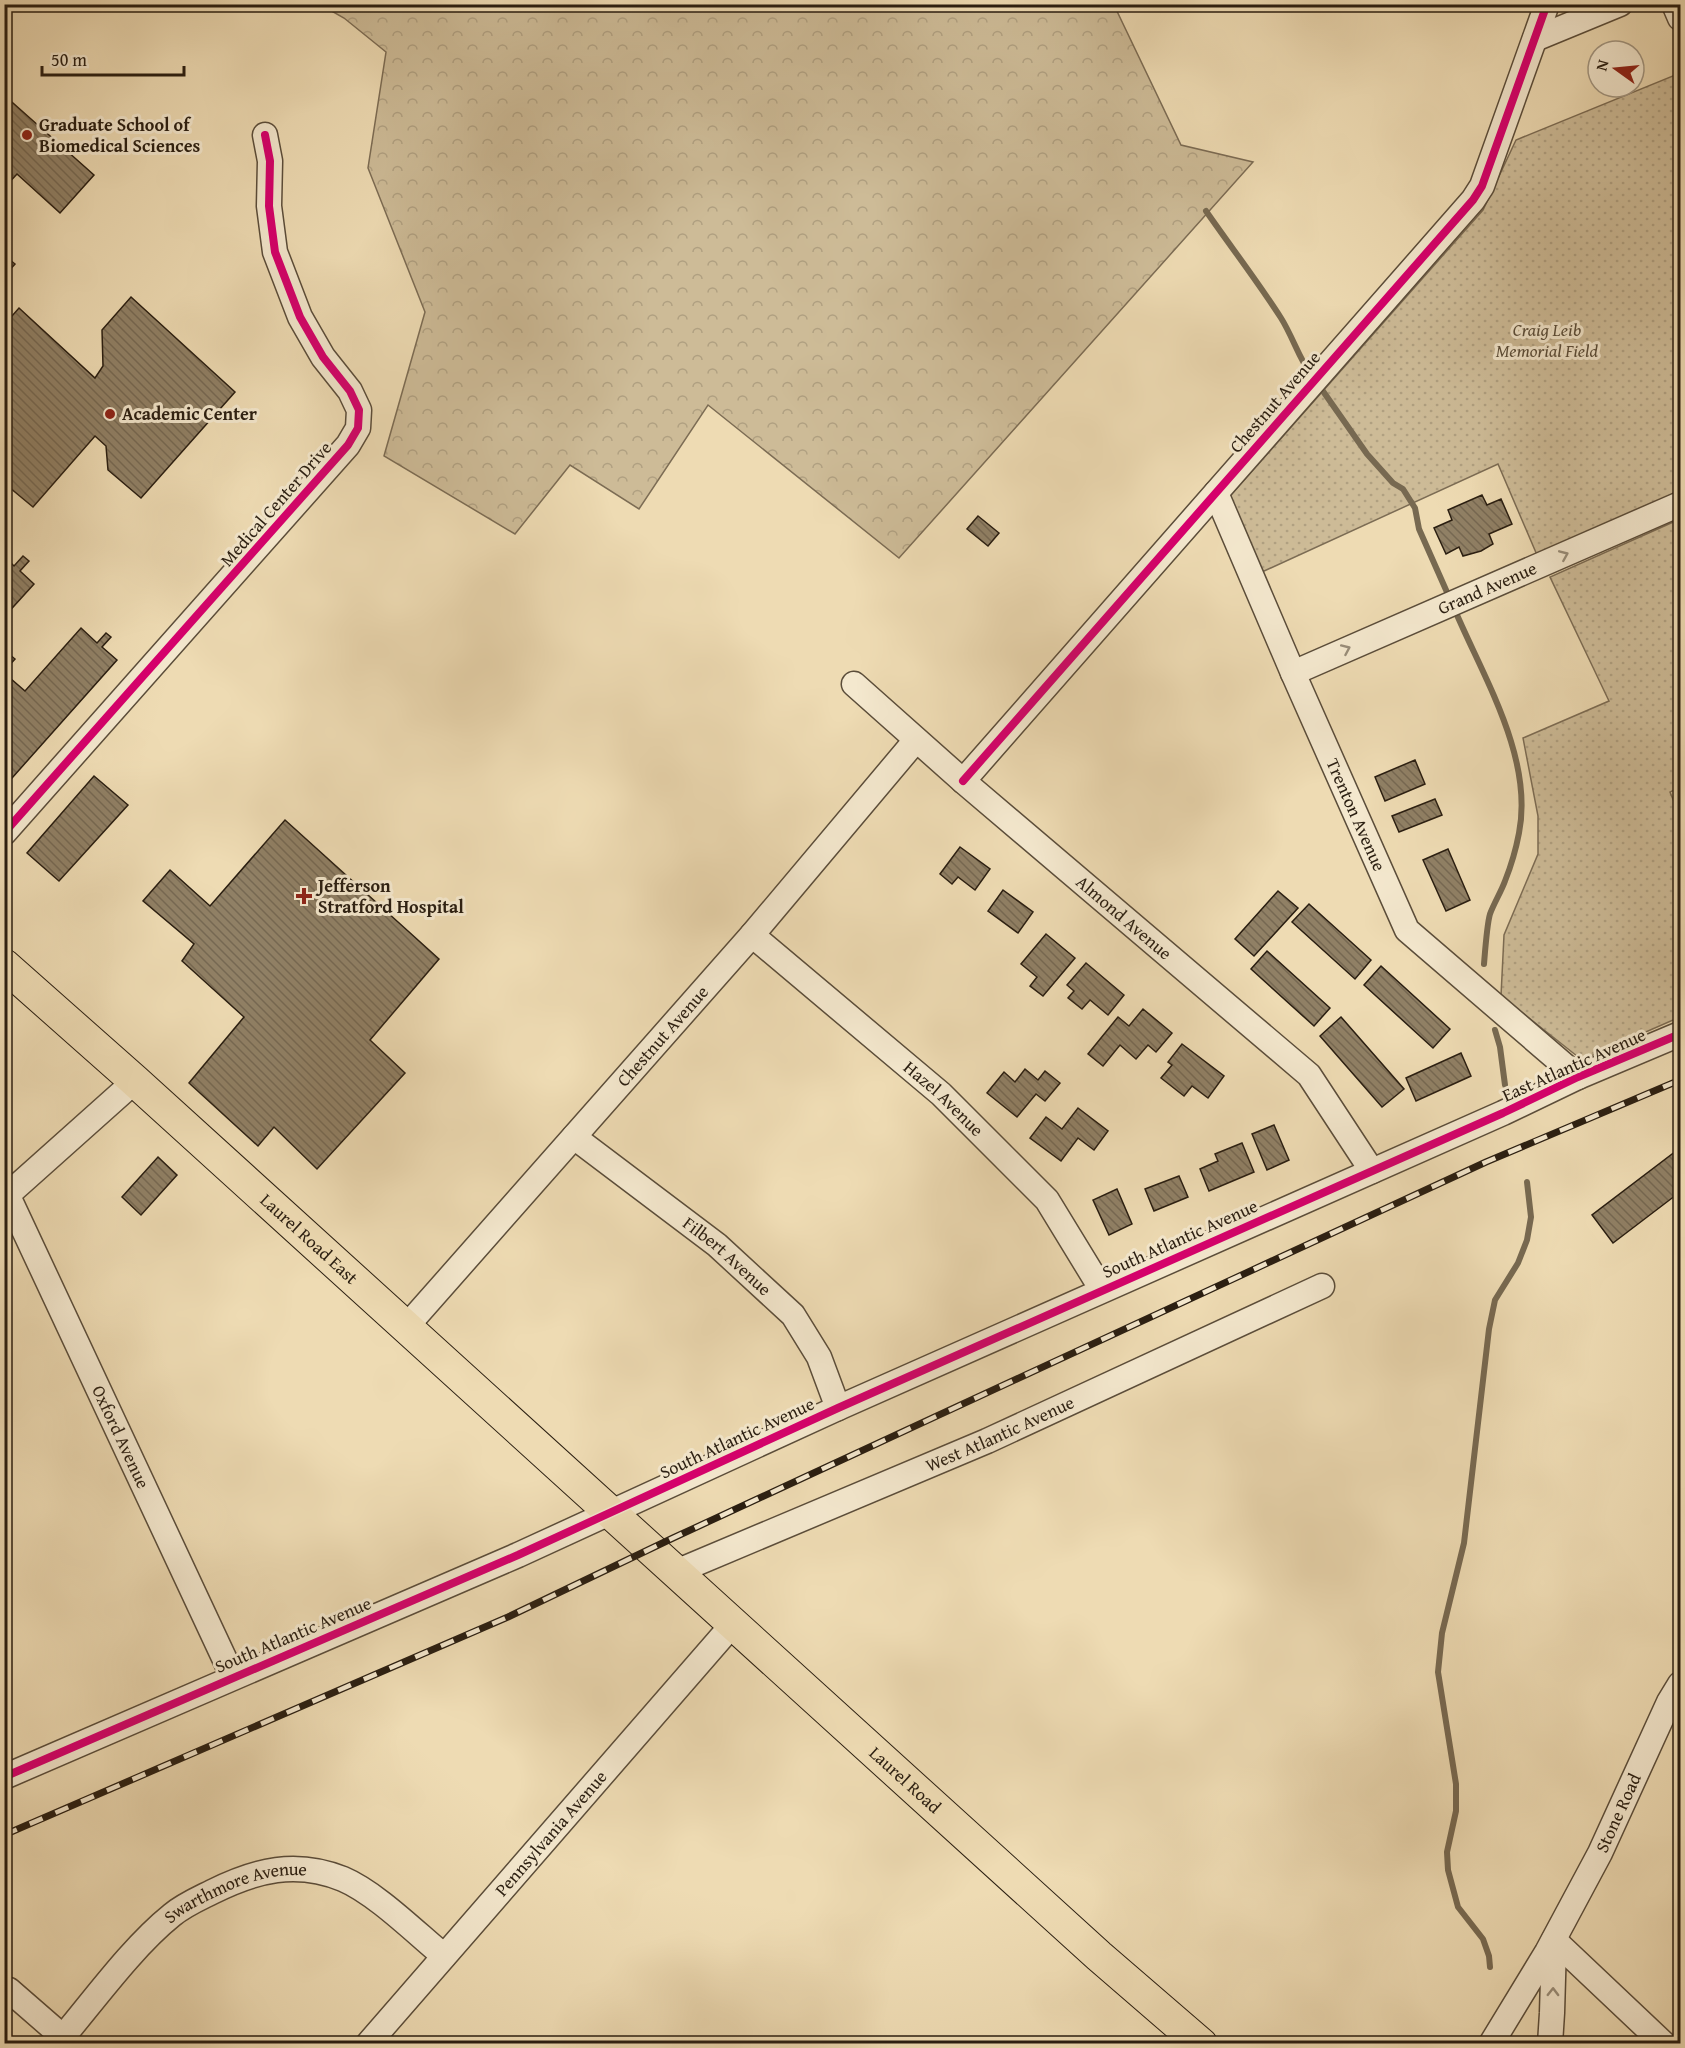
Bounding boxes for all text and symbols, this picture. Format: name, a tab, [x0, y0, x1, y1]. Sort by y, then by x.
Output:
scale bar	[42, 39, 184, 77]
north arrow	[1586, 39, 1646, 99]
text: 50 m	[51, 46, 87, 73]
text: N	[1589, 57, 1615, 73]
place label: Graduate School of Biomedical Sciences	[39, 111, 201, 159]
marker: Graduate School of Biomedical Sciences	[20, 128, 34, 142]
park label: Craig Leib Memorial Field	[1496, 316, 1599, 364]
street label: Chestnut Avenue	[1223, 345, 1327, 459]
place label: Academic Center	[122, 400, 258, 427]
marker: Academic Center	[103, 407, 117, 421]
street label: Medical Center Drive	[214, 435, 338, 572]
one-way arrow	[1557, 550, 1568, 562]
street label: Grand Avenue	[1433, 554, 1541, 621]
one-way arrow	[1340, 645, 1351, 657]
street label: Trenton Avenue	[1320, 754, 1393, 875]
street label: Almond Avenue	[1070, 869, 1178, 966]
place label: Jefferson Stratford Hospital	[315, 872, 464, 920]
marker: Jefferson Stratford Hospital	[295, 887, 313, 905]
street label: Chestnut Avenue	[610, 979, 715, 1092]
street label: East Atlantic Avenue	[1498, 1021, 1650, 1108]
street label: Hazel Avenue	[898, 1054, 990, 1143]
street label: Laurel Road East	[254, 1187, 365, 1291]
street label: South Atlantic Avenue	[1098, 1192, 1262, 1285]
street label: Filbert Avenue	[677, 1210, 778, 1302]
street label: Oxford Avenue	[85, 1381, 157, 1493]
street label: West Atlantic Avenue	[921, 1389, 1078, 1478]
street label: South Atlantic Avenue	[655, 1390, 819, 1485]
street label: South Atlantic Avenue	[210, 1589, 375, 1680]
street label: Laurel Road	[863, 1740, 948, 1820]
street label: Pennsylvania Avenue	[488, 1764, 613, 1902]
street label: Stone Road	[1588, 1768, 1648, 1857]
street label: Swarthmore Avenue	[157, 1855, 308, 1930]
one-way arrow	[1547, 1987, 1559, 1996]

